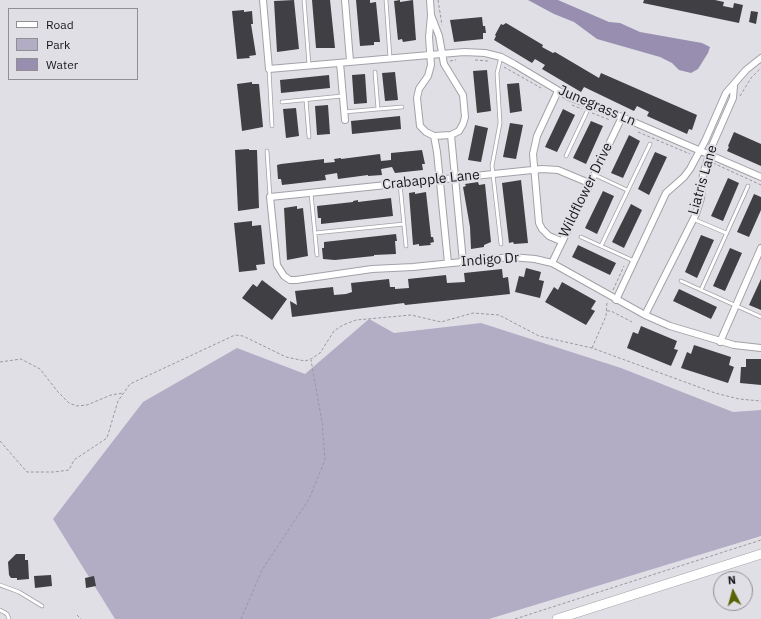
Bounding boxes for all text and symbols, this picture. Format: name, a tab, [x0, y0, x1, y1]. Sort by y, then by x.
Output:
legend	[8, 8, 138, 80]
text: Road	[46, 17, 74, 32]
text: Park	[46, 37, 70, 52]
text: Water	[46, 57, 78, 72]
street label: Junegrass Ln	[556, 82, 638, 130]
street label: Wildflower Drive	[556, 140, 616, 240]
street label: Liatris Lane	[685, 143, 721, 217]
street label: Crabapple Lane	[381, 167, 481, 193]
street label: Indigo Dr	[460, 250, 520, 270]
north arrow	[713, 571, 753, 611]
text: N	[727, 573, 737, 587]

